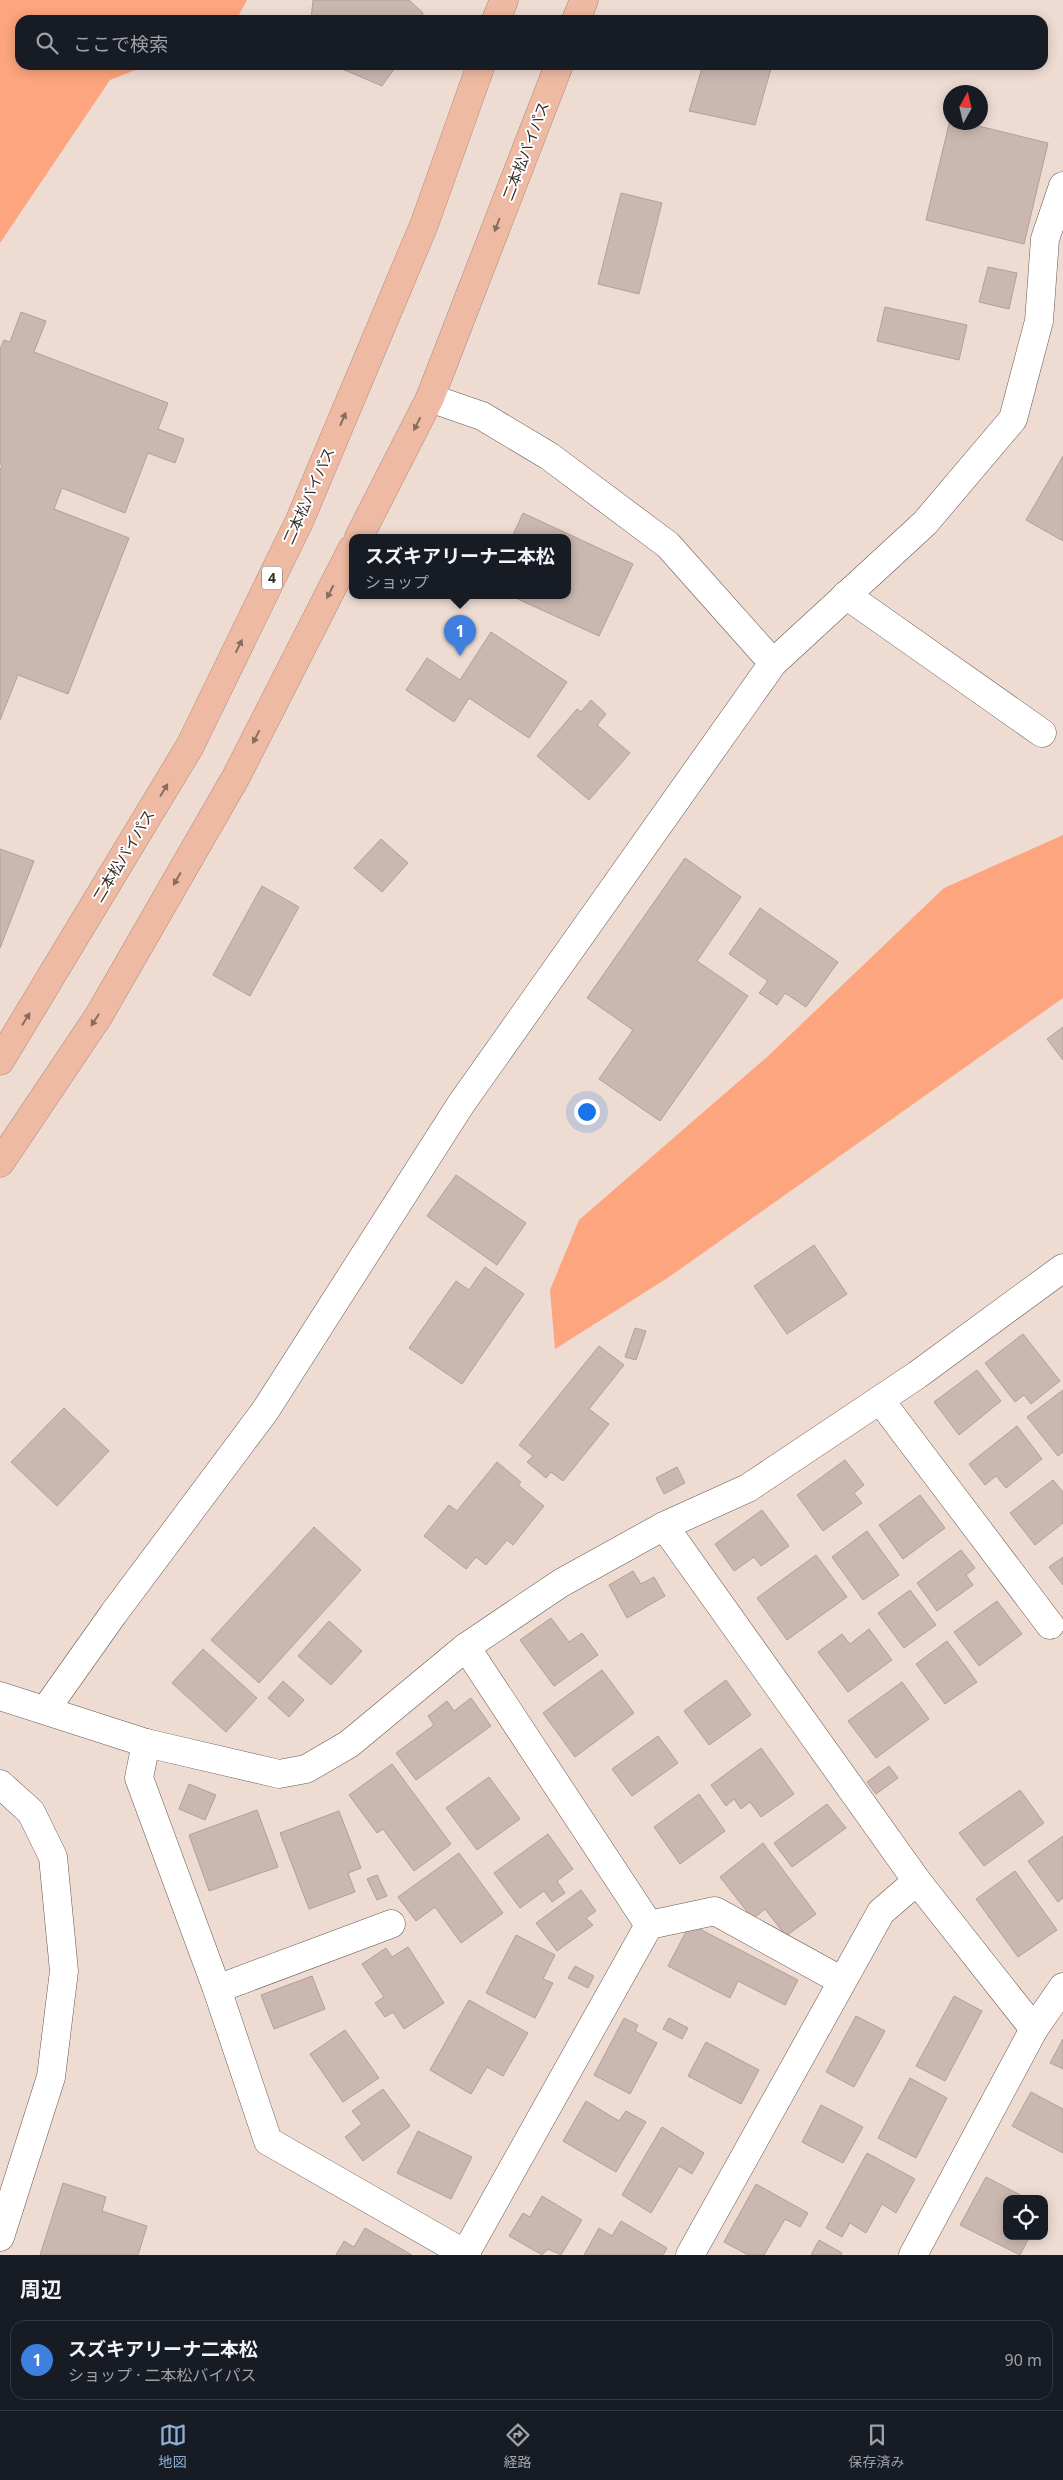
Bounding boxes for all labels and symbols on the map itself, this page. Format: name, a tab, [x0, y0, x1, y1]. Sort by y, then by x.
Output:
north arrow	[943, 85, 988, 130]
street label: 二本松バイパス	[497, 98, 553, 203]
one-way arrow	[493, 218, 501, 233]
one-way arrow	[339, 412, 347, 426]
one-way arrow	[413, 417, 421, 431]
street label: 二本松バイパス	[278, 444, 339, 547]
road number: 4	[262, 566, 282, 590]
one-way arrow	[326, 585, 334, 600]
pin: 1	[444, 615, 476, 656]
one-way arrow	[235, 639, 243, 653]
one-way arrow	[252, 730, 260, 744]
one-way arrow	[159, 784, 168, 797]
street label: 二本松バイパス	[88, 805, 159, 906]
one-way arrow	[172, 872, 181, 885]
one-way arrow	[21, 1013, 30, 1026]
one-way arrow	[91, 1013, 100, 1026]
your location	[574, 1099, 600, 1125]

